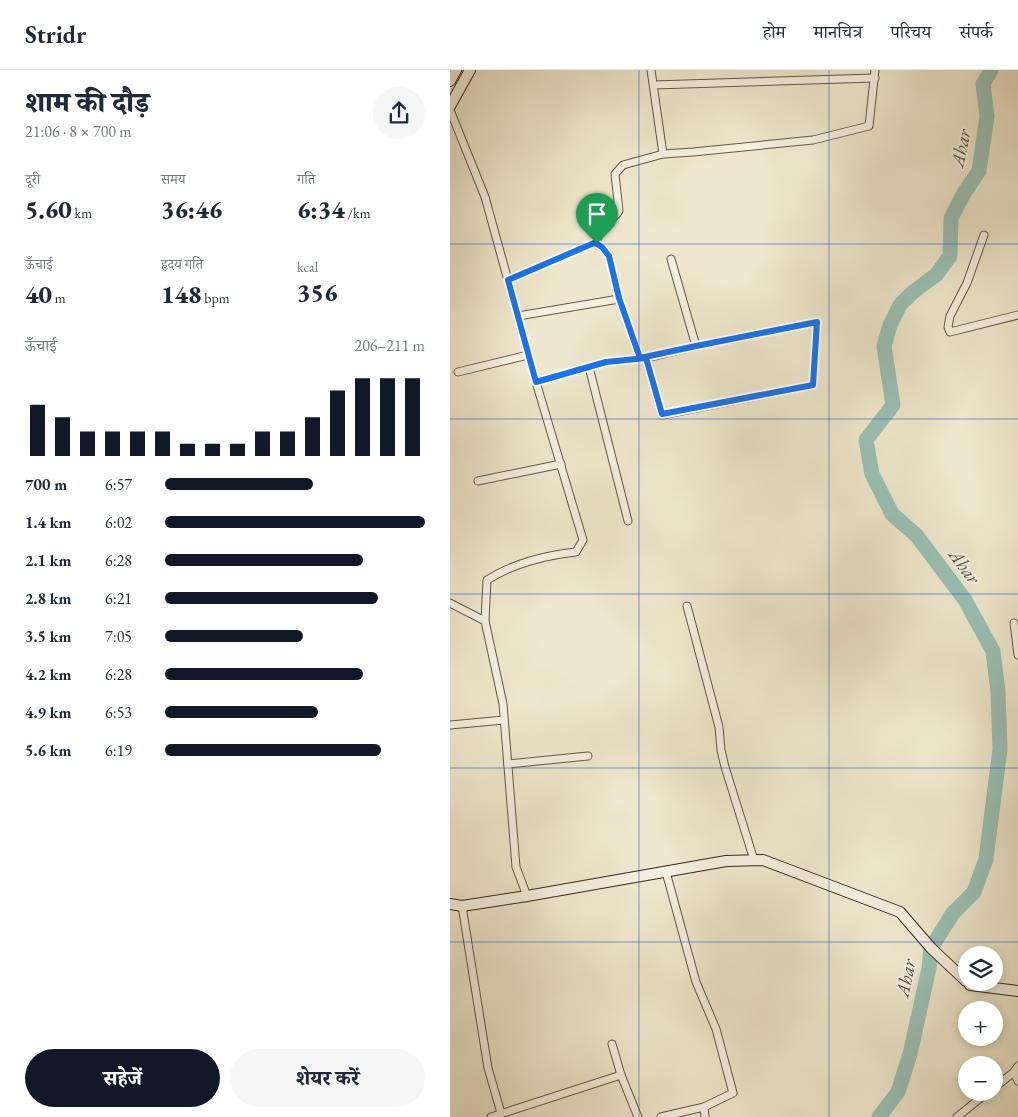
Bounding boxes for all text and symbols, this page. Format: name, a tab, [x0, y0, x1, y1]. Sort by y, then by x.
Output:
text: Stridr	[25, 19, 86, 50]
text: होम	[763, 20, 786, 43]
text: मानचित्र	[814, 20, 862, 43]
text: परिचय	[890, 20, 931, 43]
text: संपर्क	[959, 20, 993, 43]
text: शाम की दौड़	[25, 84, 149, 120]
button: share	[373, 87, 425, 139]
text: 21:06 · 8 × 700 m	[25, 121, 132, 142]
water label: Ahar	[944, 126, 977, 171]
text: दूरी	[25, 170, 40, 188]
text: समय	[161, 170, 186, 188]
text: गति	[297, 170, 315, 188]
text: 5.60	[25, 193, 72, 225]
text: 36:46	[161, 193, 222, 225]
text: 6:34	[297, 193, 345, 225]
pin	[576, 193, 618, 244]
icon: arrive	[583, 200, 611, 228]
text: km	[72, 204, 92, 222]
text: /km	[345, 204, 371, 222]
text: ऊँचाई	[25, 255, 53, 273]
text: हृदय गति	[161, 255, 203, 273]
text: kcal	[297, 258, 318, 276]
text: 356	[297, 276, 338, 308]
text: 40	[25, 278, 52, 310]
text: 148	[161, 278, 202, 310]
text: m	[52, 289, 66, 307]
text: bpm	[202, 289, 230, 307]
text: ऊँचाई	[25, 335, 57, 356]
text: 206–211 m	[354, 335, 425, 356]
text: 700 m	[25, 474, 67, 495]
text: 6:57	[105, 474, 132, 495]
text: 1.4 km	[25, 512, 71, 533]
text: 6:02	[105, 512, 132, 533]
water label: Ahar	[942, 542, 986, 590]
text: 2.1 km	[25, 550, 71, 571]
text: 6:28	[105, 550, 132, 571]
text: 2.8 km	[25, 588, 71, 609]
text: 6:21	[105, 588, 132, 609]
text: 3.5 km	[25, 626, 71, 647]
text: 7:05	[105, 626, 132, 647]
text: 4.2 km	[25, 664, 71, 685]
text: 6:28	[105, 664, 132, 685]
text: 4.9 km	[25, 702, 71, 723]
text: 6:53	[105, 702, 132, 723]
text: 5.6 km	[25, 740, 71, 761]
text: 6:19	[105, 740, 132, 761]
map controls	[958, 946, 1003, 1101]
button: layers	[958, 946, 1003, 991]
water label: Ahar	[889, 956, 922, 1001]
button: +	[958, 1001, 1003, 1046]
button: सहेजें	[25, 1049, 220, 1107]
button: शेयर करें	[230, 1049, 425, 1107]
button: −	[958, 1056, 1003, 1101]

